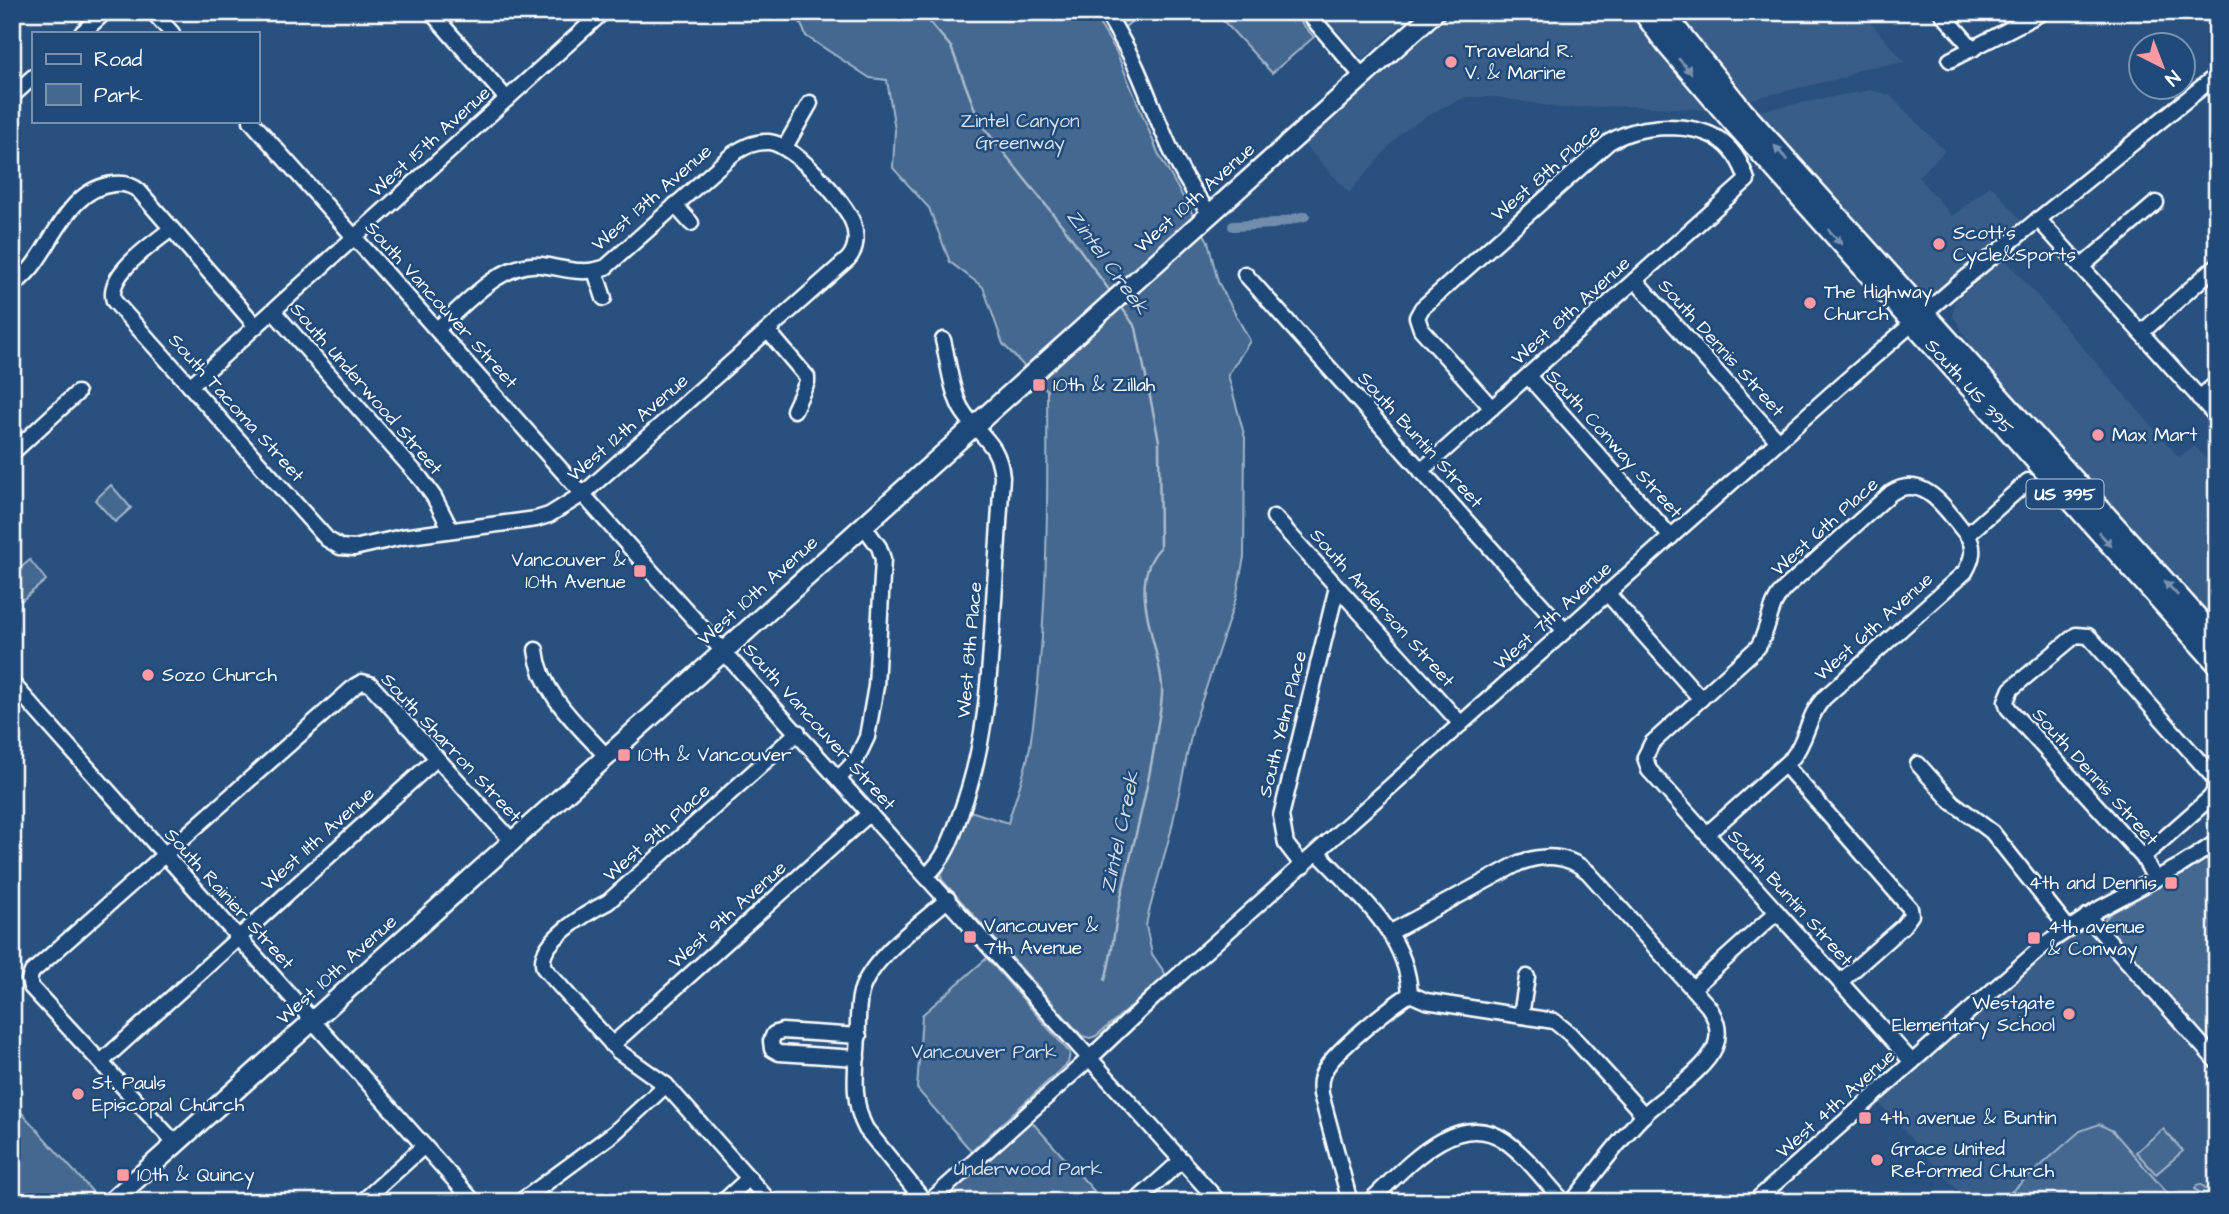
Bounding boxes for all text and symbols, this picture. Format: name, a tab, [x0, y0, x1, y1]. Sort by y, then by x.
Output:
legend	[32, 32, 259, 122]
north arrow	[2128, 32, 2198, 102]
place label: Traveland R. V. & Marine	[1465, 38, 1573, 87]
text: Road	[94, 45, 142, 74]
marker: Traveland R. V. & Marine	[1443, 54, 1459, 70]
one-way arrow	[1677, 57, 1693, 75]
text: N	[2159, 63, 2186, 92]
street label: West 15th Avenue	[363, 80, 497, 204]
text: Park	[94, 81, 143, 110]
park label: Zintel Canyon Greenway	[960, 108, 1080, 158]
street label: West 8th Place	[1485, 118, 1607, 228]
street label: West 10th Avenue	[1129, 137, 1261, 259]
street label: West 13th Avenue	[586, 138, 718, 258]
one-way arrow	[1773, 144, 1789, 162]
water label: Zintel Creek	[1060, 203, 1157, 321]
street label: South Vancouver Street	[358, 215, 524, 395]
place label: Scott's Cycle&Sports	[1953, 220, 2076, 270]
one-way arrow	[1827, 228, 1843, 246]
marker: Scott's Cycle&Sports	[1931, 236, 1947, 252]
street label: West 8th Avenue	[1506, 250, 1636, 372]
street label: South Dennis Street	[1652, 273, 1791, 423]
place label: The Highway Church	[1824, 279, 1933, 328]
marker: The Highway Church	[1802, 295, 1818, 311]
street label: South Underwood Street	[283, 297, 449, 481]
street label: South Tacoma Street	[162, 328, 311, 489]
street label: South US 395	[1918, 333, 2020, 442]
street label: South Conway Street	[1539, 363, 1689, 525]
street label: South Buntin Street	[1351, 366, 1489, 515]
street label: West 12th Avenue	[562, 368, 694, 488]
place label: 10th & Zillah	[1053, 372, 1156, 399]
marker: 10th & Zillah	[1031, 377, 1047, 393]
place label: Max Mart	[2112, 422, 2198, 449]
marker: Max Mart	[2090, 427, 2106, 443]
street label: West 6th Place	[1765, 471, 1885, 583]
road number: US 395	[2026, 480, 2104, 508]
street label: South Anderson Street	[1303, 523, 1461, 694]
street label: West 10th Avenue	[692, 530, 824, 652]
one-way arrow	[2097, 530, 2113, 548]
place label: Vancouver & 10th Avenue	[512, 547, 626, 596]
street label: West 7th Avenue	[1488, 555, 1618, 677]
marker: Vancouver & 10th Avenue	[632, 563, 648, 579]
street label: West 6th Avenue	[1809, 566, 1939, 688]
one-way arrow	[2164, 580, 2180, 597]
street label: West 8th Place	[951, 581, 989, 719]
street label: South Vancouver Street	[736, 637, 902, 817]
street label: South Yelm Place	[1252, 648, 1314, 800]
place label: Sozo Church	[162, 662, 278, 689]
marker: Sozo Church	[140, 667, 156, 683]
street label: South Sharron Street	[374, 667, 528, 829]
street label: South Dennis Street	[2026, 702, 2165, 852]
place label: 10th & Vancouver	[638, 742, 792, 769]
marker: 10th & Vancouver	[616, 747, 632, 763]
water label: Zintel Creek	[1093, 767, 1147, 896]
street label: West 9th Place	[598, 778, 716, 888]
street label: West 11th Avenue	[255, 781, 381, 897]
street label: South Rainier Street	[158, 822, 300, 976]
street label: South Buntin Street	[1721, 824, 1859, 973]
street label: West 9th Avenue	[663, 855, 793, 975]
place label: 4th and Dennis	[2029, 870, 2157, 897]
marker: 4th and Dennis	[2163, 875, 2179, 891]
street label: West 10th Avenue	[271, 909, 403, 1031]
place label: Vancouver & 7th Avenue	[984, 913, 1099, 962]
place label: 4th avenue & Conway	[2048, 914, 2145, 964]
marker: Vancouver & 7th Avenue	[962, 929, 978, 945]
marker: 4th avenue & Conway	[2026, 930, 2042, 946]
place label: Westgate Elementary School	[1892, 990, 2055, 1040]
marker: Westgate Elementary School	[2061, 1006, 2077, 1022]
park label: Vancouver Park	[911, 1039, 1057, 1066]
street label: West 4th Avenue	[1770, 1043, 1902, 1165]
place label: St. Pauls Episcopal Church	[92, 1070, 245, 1119]
marker: St. Pauls Episcopal Church	[70, 1086, 86, 1102]
place label: 4th avenue & Buntin	[1879, 1105, 2057, 1132]
marker: 4th avenue & Buntin	[1857, 1110, 1873, 1126]
place label: Grace United Reformed Church	[1891, 1136, 2055, 1185]
marker: Grace United Reformed Church	[1869, 1152, 1885, 1168]
park label: Underwood Park	[954, 1156, 1103, 1183]
place label: 10th & Quincy	[137, 1162, 255, 1190]
marker: 10th & Quincy	[115, 1167, 131, 1183]

